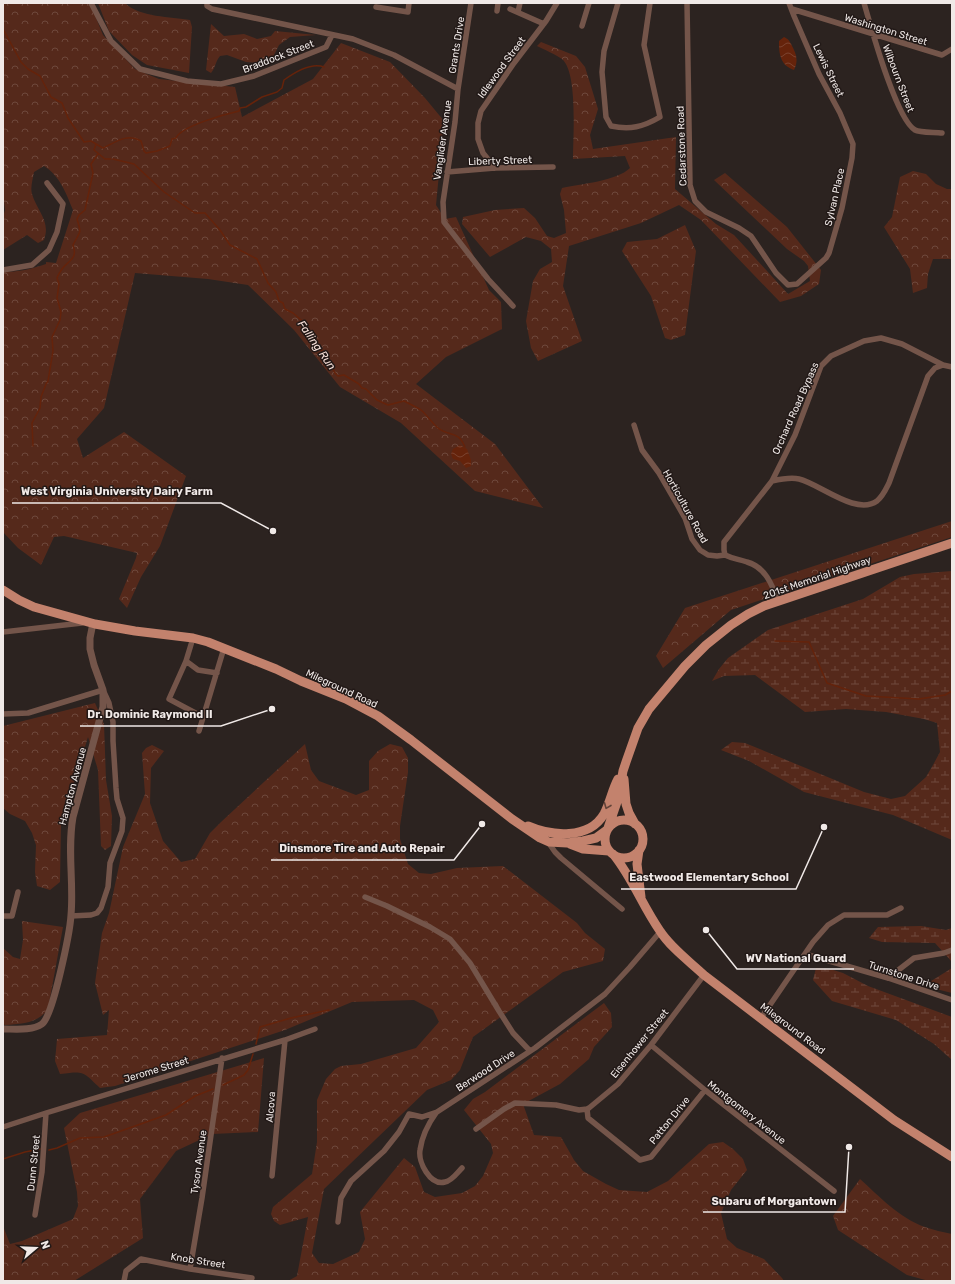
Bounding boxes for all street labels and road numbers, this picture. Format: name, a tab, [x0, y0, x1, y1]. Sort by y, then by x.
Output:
street label: Washington Street	[843, 12, 929, 48]
street label: Grants Drive	[447, 15, 467, 75]
street label: Idlewood Street	[475, 34, 528, 101]
street label: Braddock Street	[241, 38, 316, 76]
street label: Lewis Street	[810, 42, 846, 99]
street label: Wilbourn Street	[880, 43, 917, 114]
street label: Vanglider Avenue	[431, 99, 455, 181]
street label: Cedarstone Road	[675, 106, 689, 186]
street label: Liberty Street	[468, 154, 532, 168]
street label: Sylvan Place	[822, 167, 848, 227]
street label: Orchard Road Bypass	[770, 360, 822, 456]
street label: Horticulture Road	[660, 468, 710, 545]
street label: 201st Memorial Highway	[762, 554, 873, 602]
street label: Mileground Road	[304, 667, 379, 711]
street label: Hampton Avenue	[57, 746, 89, 827]
street label: Turnstone Drive	[867, 959, 941, 993]
street label: Mileground Road	[758, 1001, 827, 1057]
street label: Eisenhower Street	[608, 1007, 671, 1081]
street label: Berwood Drive	[454, 1047, 518, 1094]
street label: Jerome Street	[122, 1054, 190, 1086]
street label: Montgomery Avenue	[705, 1078, 788, 1147]
street label: Alcova	[264, 1091, 278, 1123]
street label: Patton Drive	[647, 1094, 693, 1147]
street label: Tyson Avenue	[189, 1129, 209, 1195]
street label: Dunn Street	[25, 1134, 43, 1192]
street label: Knob Street	[170, 1251, 226, 1271]

